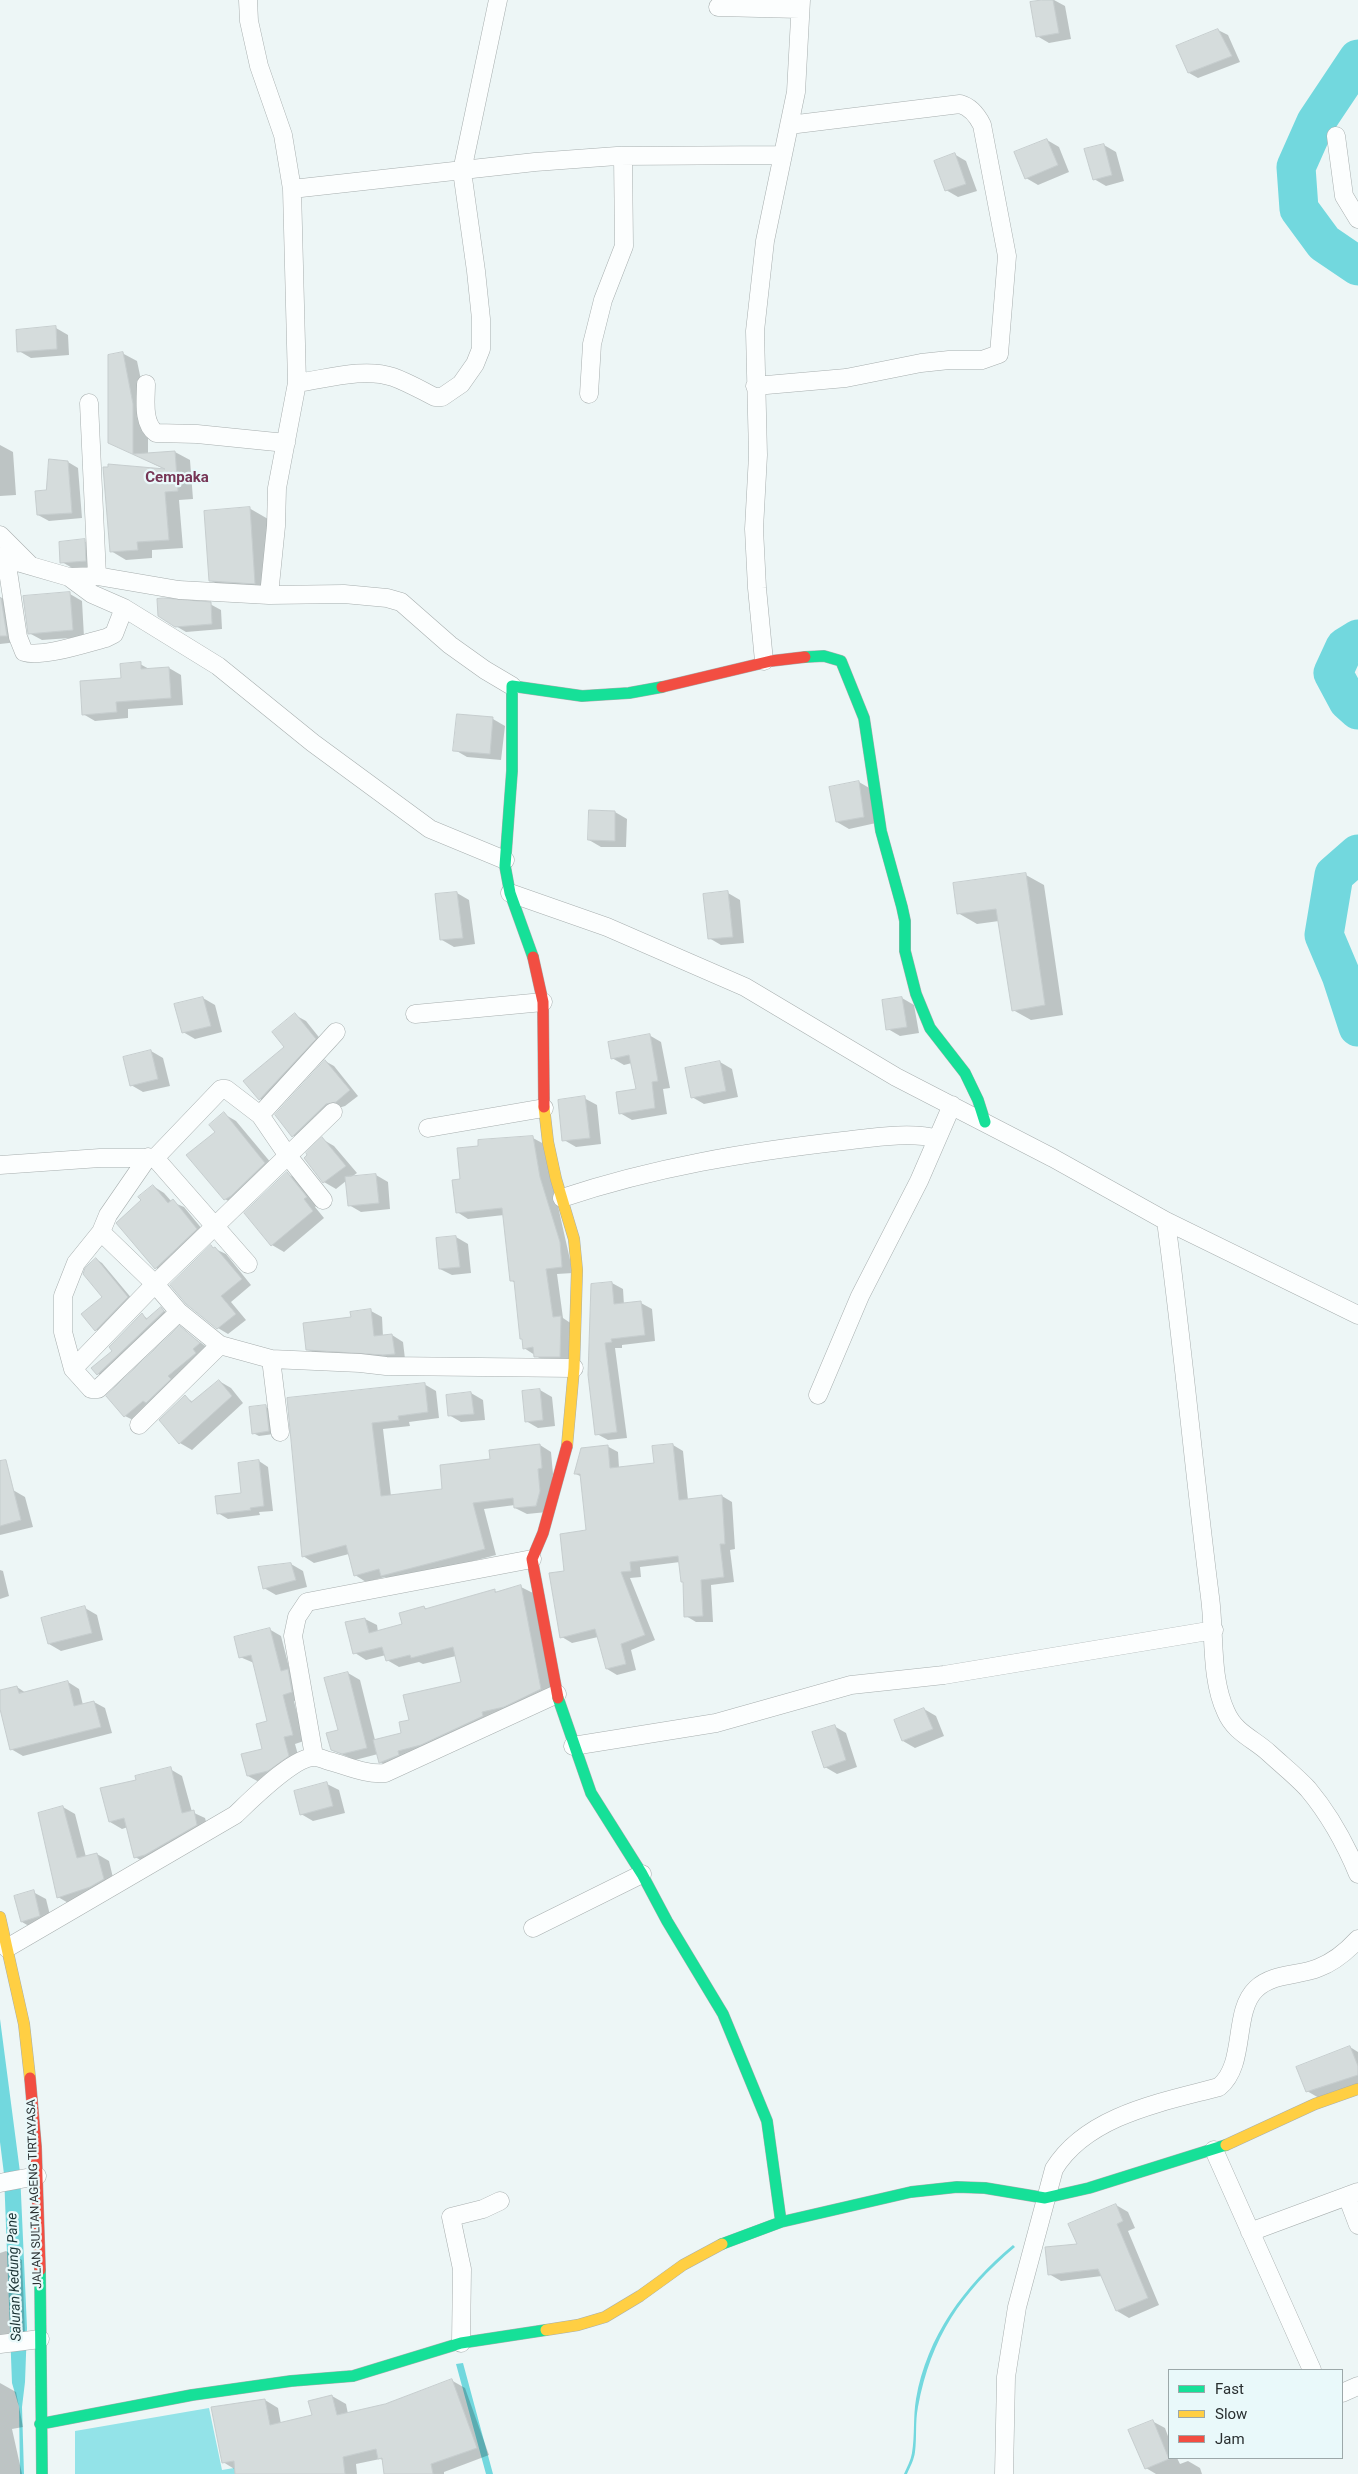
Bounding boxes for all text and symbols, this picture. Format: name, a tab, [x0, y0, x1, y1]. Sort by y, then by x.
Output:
district label: Cempaka	[145, 469, 209, 487]
street label: JALAN SULTAN AGENG TIRTAYASA	[25, 2099, 45, 2289]
water label: Saluran Kedung Pane	[4, 2212, 26, 2342]
legend	[1168, 2369, 1343, 2459]
text: Fast	[1215, 2380, 1244, 2398]
text: Slow	[1215, 2405, 1247, 2423]
text: Jam	[1215, 2430, 1245, 2448]

